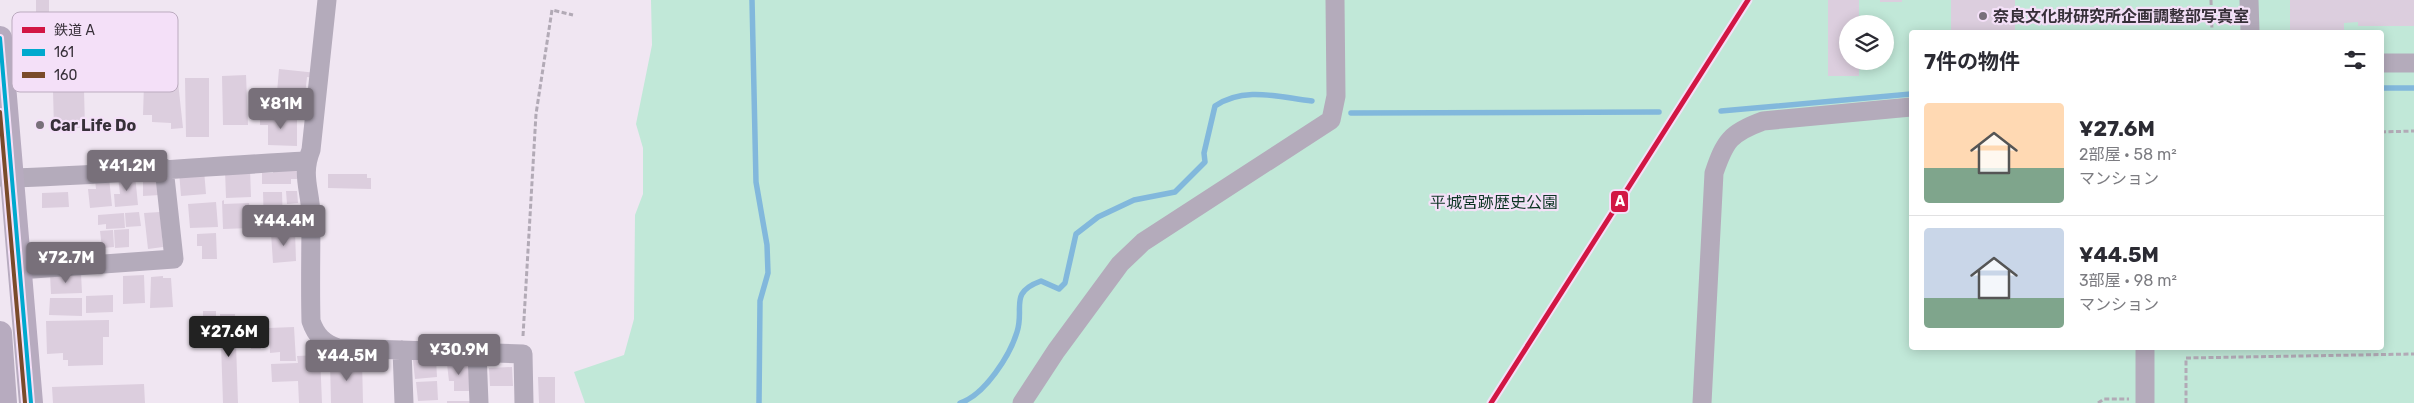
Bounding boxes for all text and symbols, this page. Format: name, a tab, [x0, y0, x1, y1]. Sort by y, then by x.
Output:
place label: 奈良文化財研究所企画調整部写真室	[1993, 7, 2249, 26]
marker: 奈良文化財研究所企画調整部写真室	[1977, 10, 1989, 22]
legend	[12, 12, 178, 92]
map controls	[1839, 15, 1894, 70]
button: layers	[1839, 15, 1894, 70]
text: 鉄道 A	[54, 22, 95, 39]
text: 161	[54, 44, 74, 61]
icon: filters	[2341, 46, 2369, 74]
text: 7件の物件	[1924, 49, 2020, 74]
text: 160	[54, 67, 77, 84]
pin: ¥81M	[251, 88, 311, 130]
text: ¥81M	[259, 94, 303, 113]
place label: Car Life Do	[50, 116, 137, 135]
text: ¥27.6M	[2079, 116, 2155, 141]
marker: Car Life Do	[34, 119, 46, 131]
icon: home	[1964, 123, 2024, 183]
text: 2部屋 · 58 m²	[2079, 145, 2177, 164]
pin: ¥41.2M	[86, 150, 168, 192]
text: ¥41.2M	[98, 156, 156, 175]
text: マンション	[2079, 169, 2159, 188]
line badge: A	[1610, 190, 1629, 213]
park label: 平城宮跡歴史公園	[1430, 193, 1558, 212]
text: A	[1615, 193, 1625, 210]
pin: ¥44.4M	[243, 204, 325, 247]
text: ¥44.4M	[253, 211, 315, 230]
pin: ¥72.7M	[25, 242, 107, 284]
text: ¥44.5M	[2079, 242, 2159, 267]
text: ¥72.7M	[37, 248, 95, 267]
icon: home	[1964, 248, 2024, 308]
text: 3部屋 · 98 m²	[2079, 271, 2177, 290]
text: マンション	[2079, 295, 2159, 314]
pin: ¥27.6M	[188, 316, 270, 358]
text: ¥27.6M	[200, 322, 258, 341]
pin: ¥30.9M	[418, 334, 500, 376]
pin: ¥44.5M	[306, 340, 388, 382]
text: ¥30.9M	[429, 340, 489, 359]
text: ¥44.5M	[317, 346, 377, 365]

